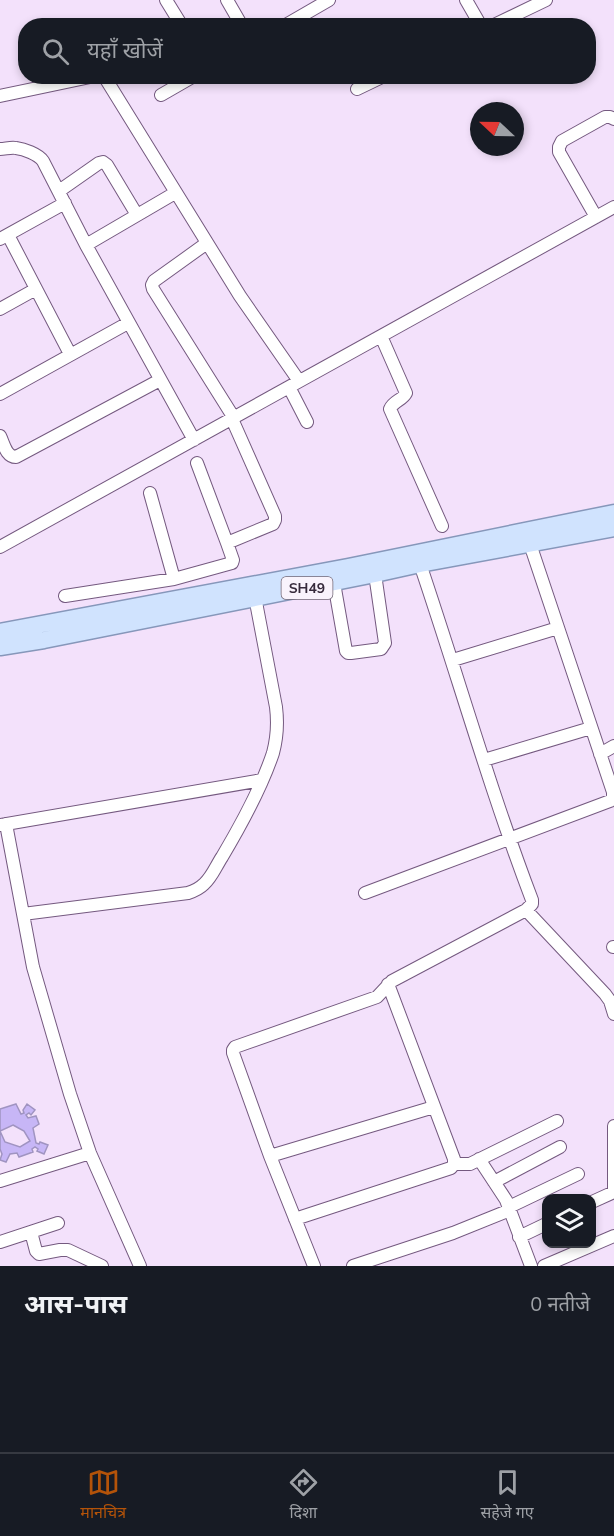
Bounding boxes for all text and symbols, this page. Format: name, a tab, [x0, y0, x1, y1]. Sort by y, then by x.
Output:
search box	[18, 18, 596, 84]
icon: search	[39, 35, 72, 68]
text: यहाँ खोजें	[87, 36, 163, 66]
north arrow	[470, 102, 524, 156]
road number: SH49	[282, 577, 332, 599]
map controls	[542, 1194, 596, 1248]
button: layers	[542, 1194, 596, 1248]
text: आस-पास	[24, 1287, 127, 1322]
text: 0 नतीजे	[530, 1291, 590, 1318]
tab: मानचित्र	[80, 1466, 126, 1525]
tab: दिशा	[287, 1466, 320, 1525]
tab: सहेजे गए	[480, 1466, 534, 1525]

